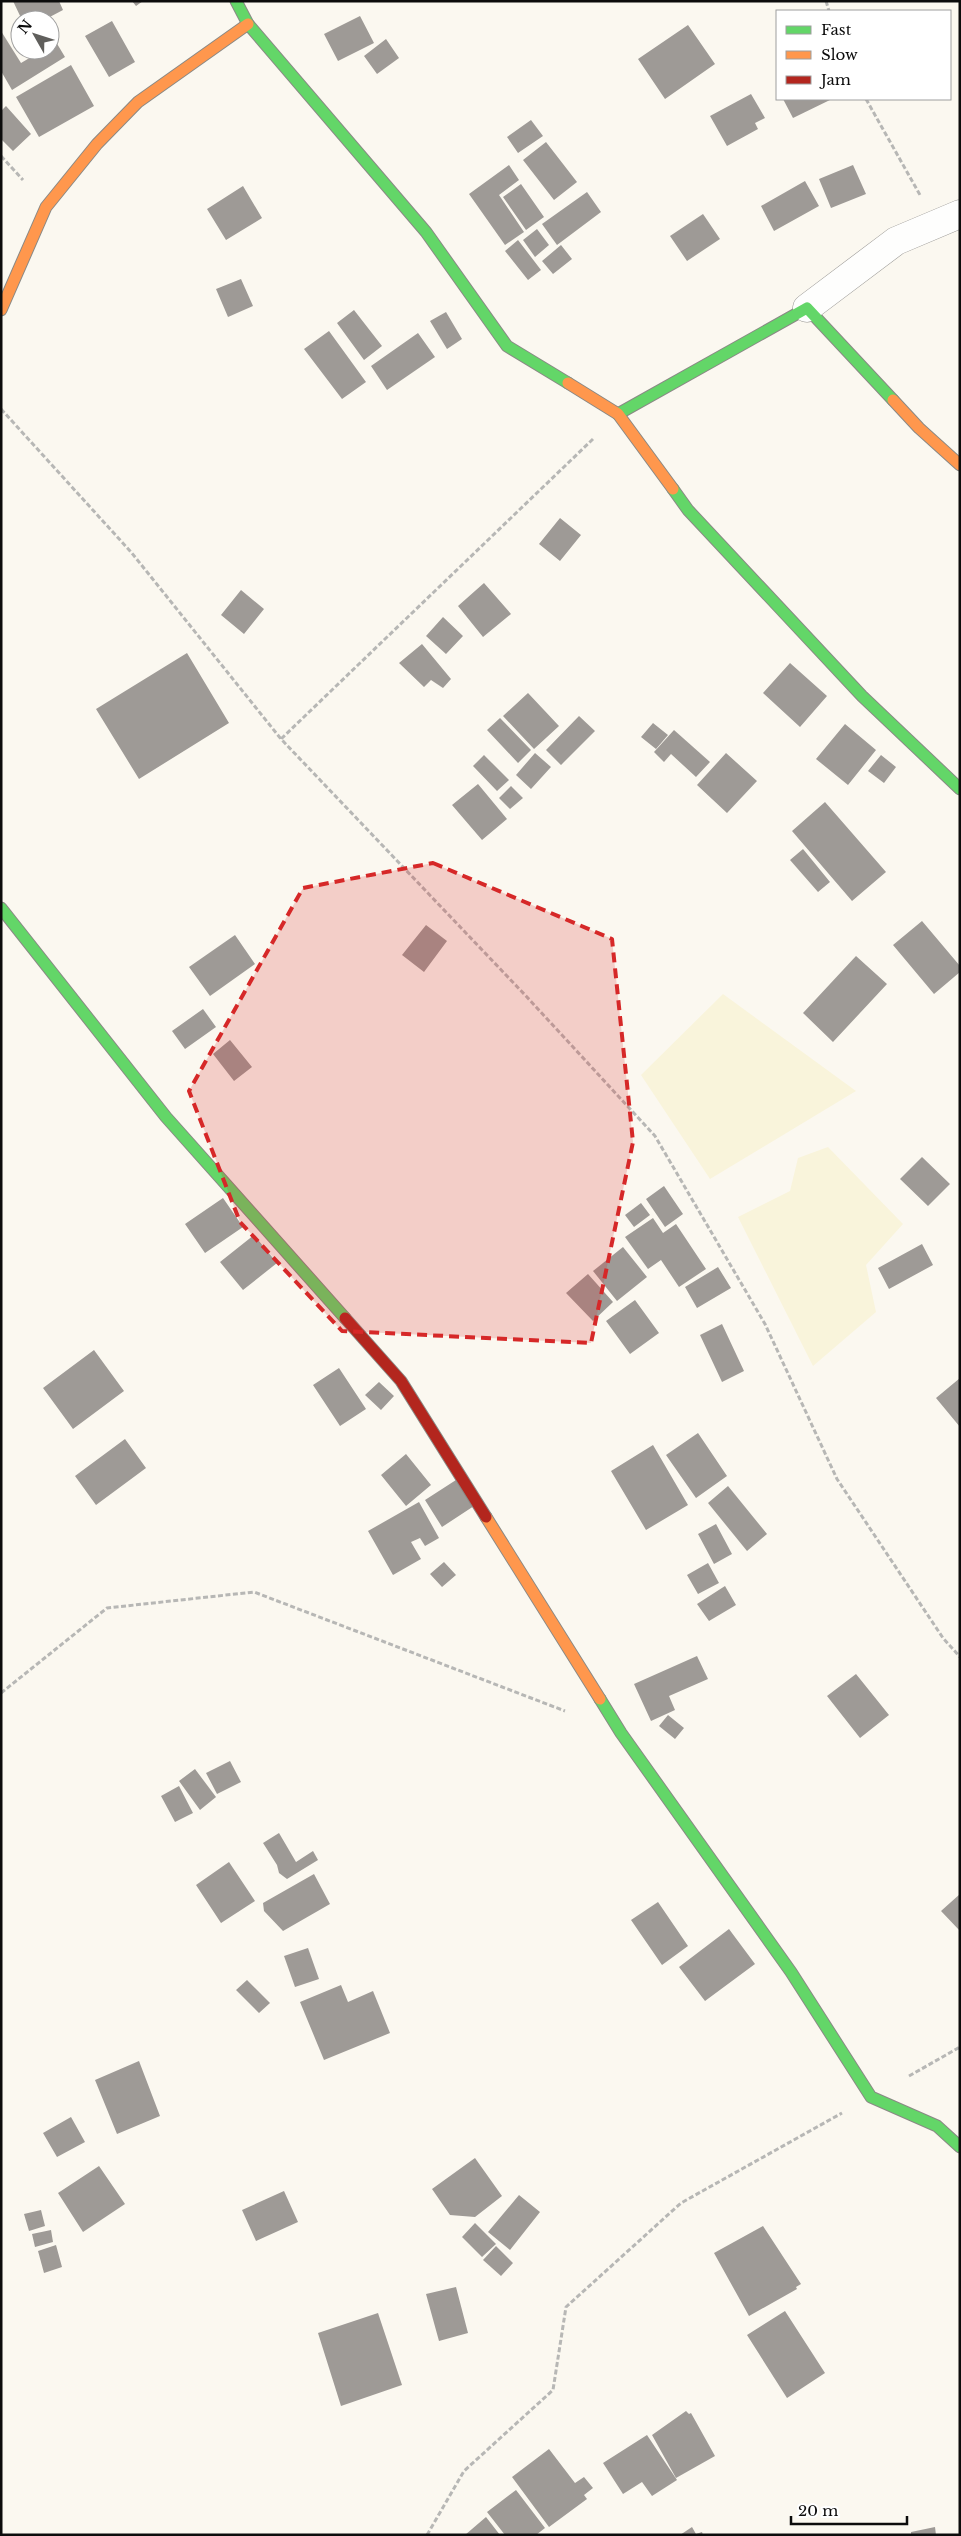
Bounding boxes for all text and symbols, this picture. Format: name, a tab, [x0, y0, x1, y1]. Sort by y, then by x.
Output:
north arrow	[10, 10, 60, 60]
legend	[776, 10, 951, 100]
text: N	[14, 16, 36, 38]
text: Fast	[821, 20, 852, 39]
text: Slow	[821, 45, 858, 64]
text: Jam	[819, 70, 851, 89]
scale bar	[791, 2494, 907, 2526]
text: 20 m	[798, 2501, 838, 2520]

